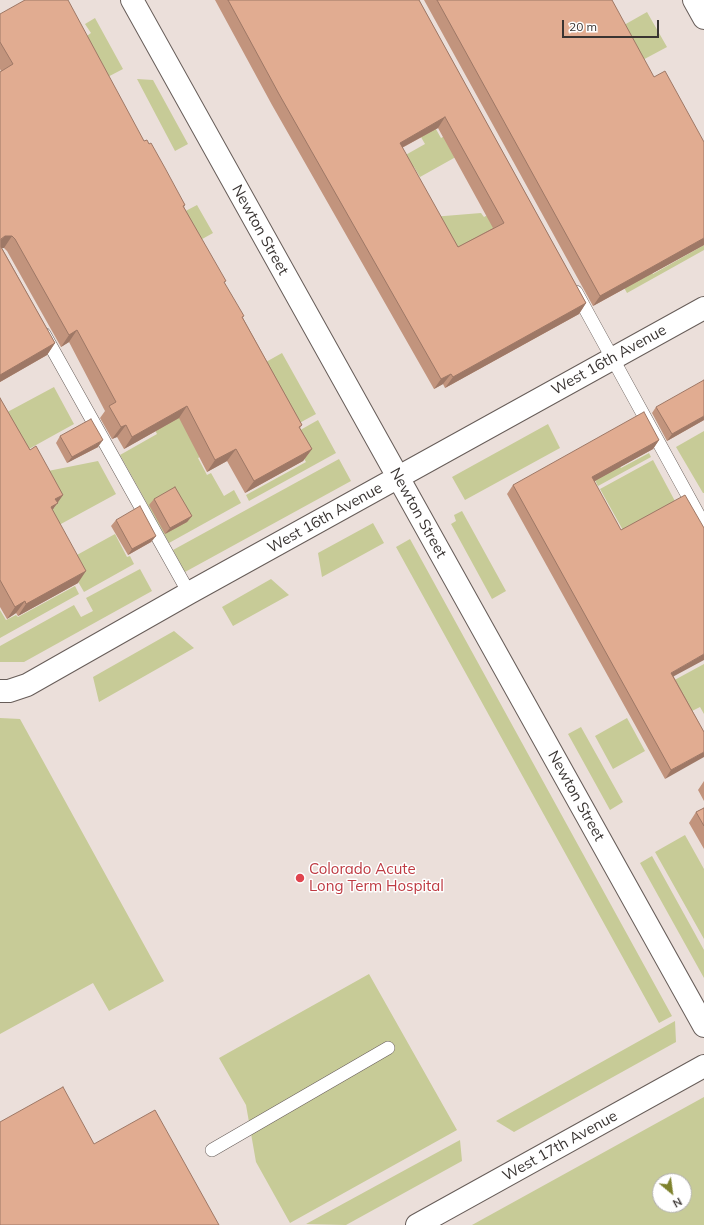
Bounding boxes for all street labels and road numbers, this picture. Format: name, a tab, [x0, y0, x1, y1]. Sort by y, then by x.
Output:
street label: Newton Street	[228, 182, 292, 278]
street label: West 16th Avenue	[548, 321, 670, 399]
street label: Newton Street	[386, 465, 450, 561]
street label: West 16th Avenue	[264, 479, 386, 557]
street label: Newton Street	[544, 748, 608, 844]
street label: West 17th Avenue	[499, 1107, 621, 1185]

